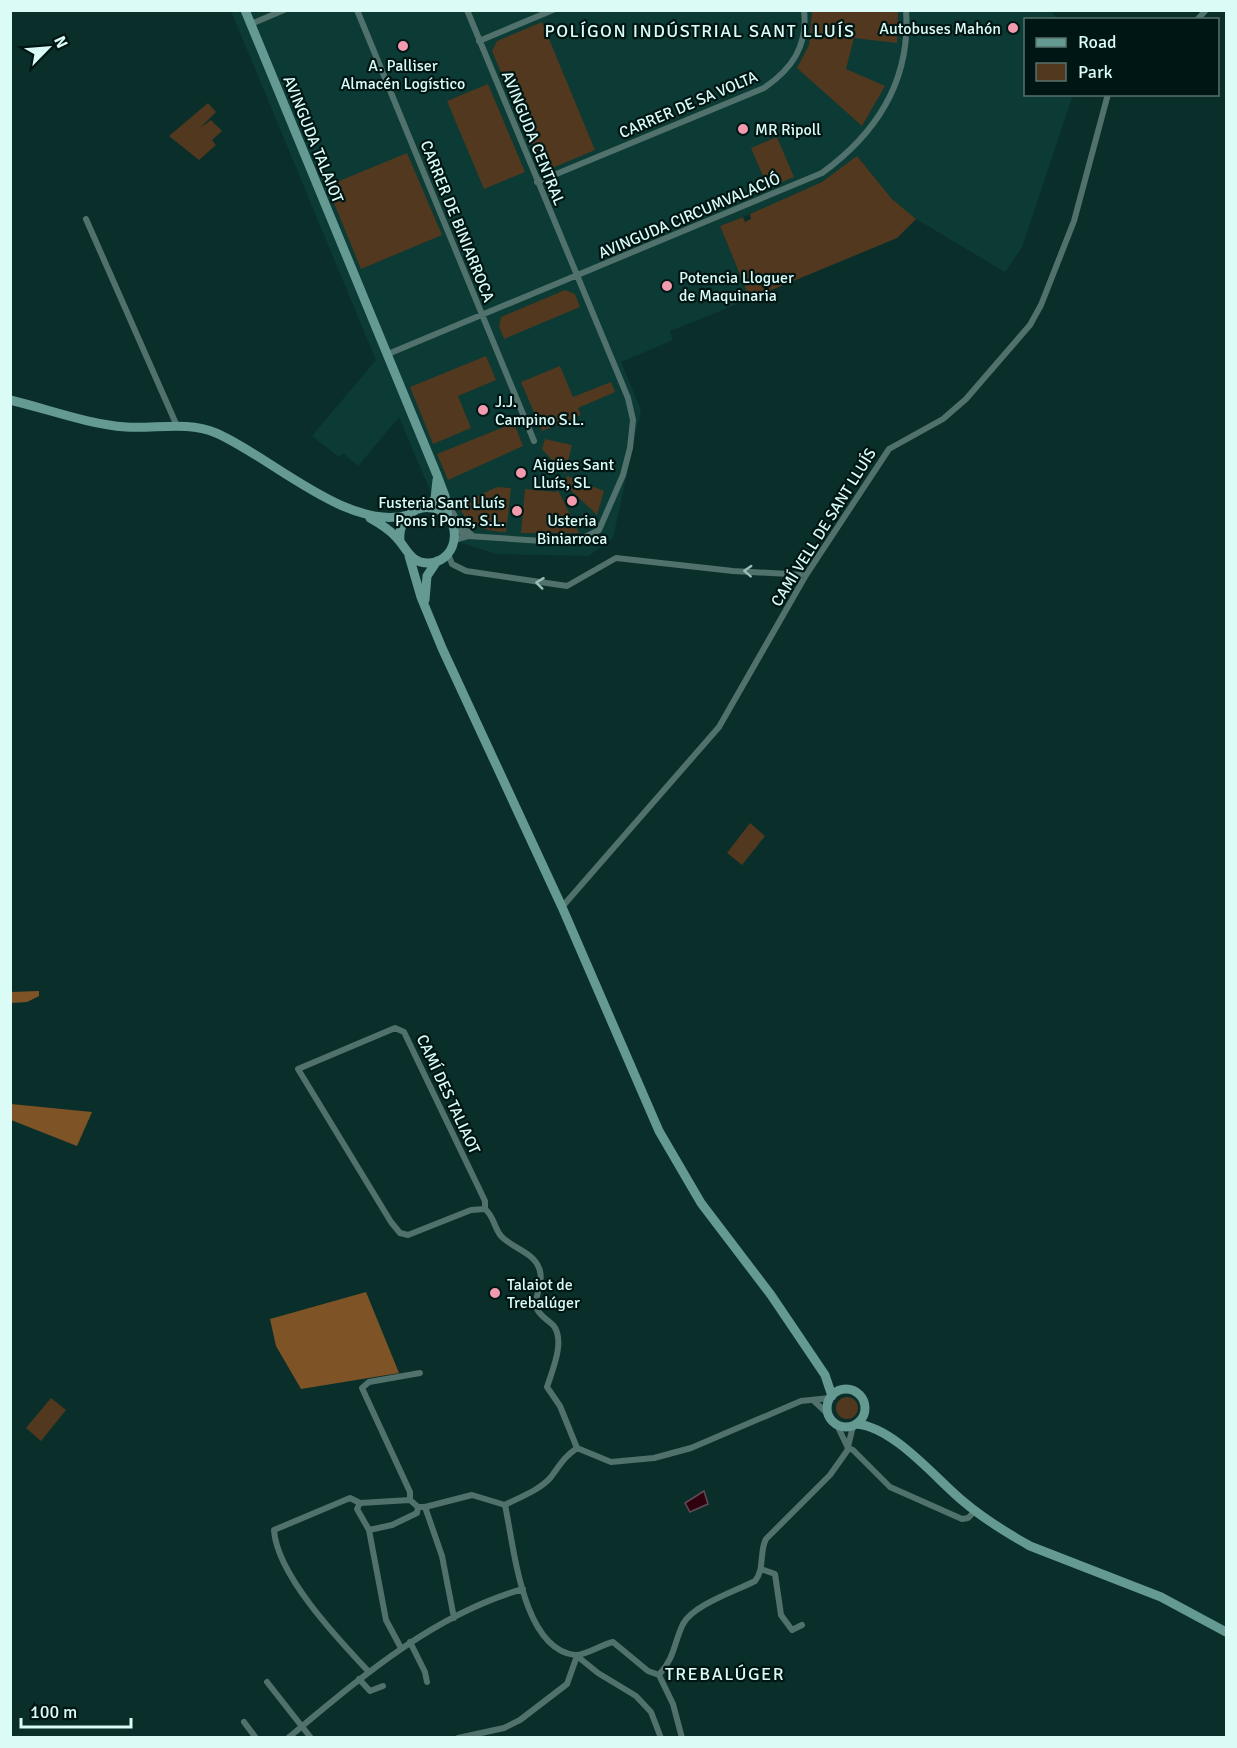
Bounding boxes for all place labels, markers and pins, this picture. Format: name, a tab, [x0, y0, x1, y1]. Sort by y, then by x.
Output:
place label: Autobuses Mahón	[879, 19, 1001, 39]
marker: Autobuses Mahón	[1006, 21, 1020, 35]
marker: A. Palliser Almacén Logístico	[396, 39, 410, 53]
place label: A. Palliser Almacén Logístico	[341, 56, 465, 94]
place label: MR Ripoll	[755, 120, 821, 140]
marker: MR Ripoll	[736, 122, 750, 136]
place label: Potencia Lloguer de Maquinaria	[679, 268, 794, 306]
marker: Potencia Lloguer de Maquinaria	[660, 279, 674, 293]
place label: J.J. Campino S.L.	[495, 392, 584, 430]
marker: J.J. Campino S.L.	[476, 403, 490, 417]
place label: Aigües Sant Lluís, SL	[533, 455, 615, 493]
marker: Aigües Sant Lluís, SL	[514, 466, 528, 480]
place label: Fusteria Sant Lluís Pons i Pons, S.L.	[378, 493, 505, 531]
marker: Usteria Biniarroca	[565, 494, 579, 508]
marker: Fusteria Sant Lluís Pons i Pons, S.L.	[510, 504, 524, 518]
place label: Usteria Biniarroca	[537, 511, 607, 549]
place label: Talaiot de Trebalúger	[507, 1275, 580, 1313]
marker: Talaiot de Trebalúger	[488, 1286, 502, 1300]

